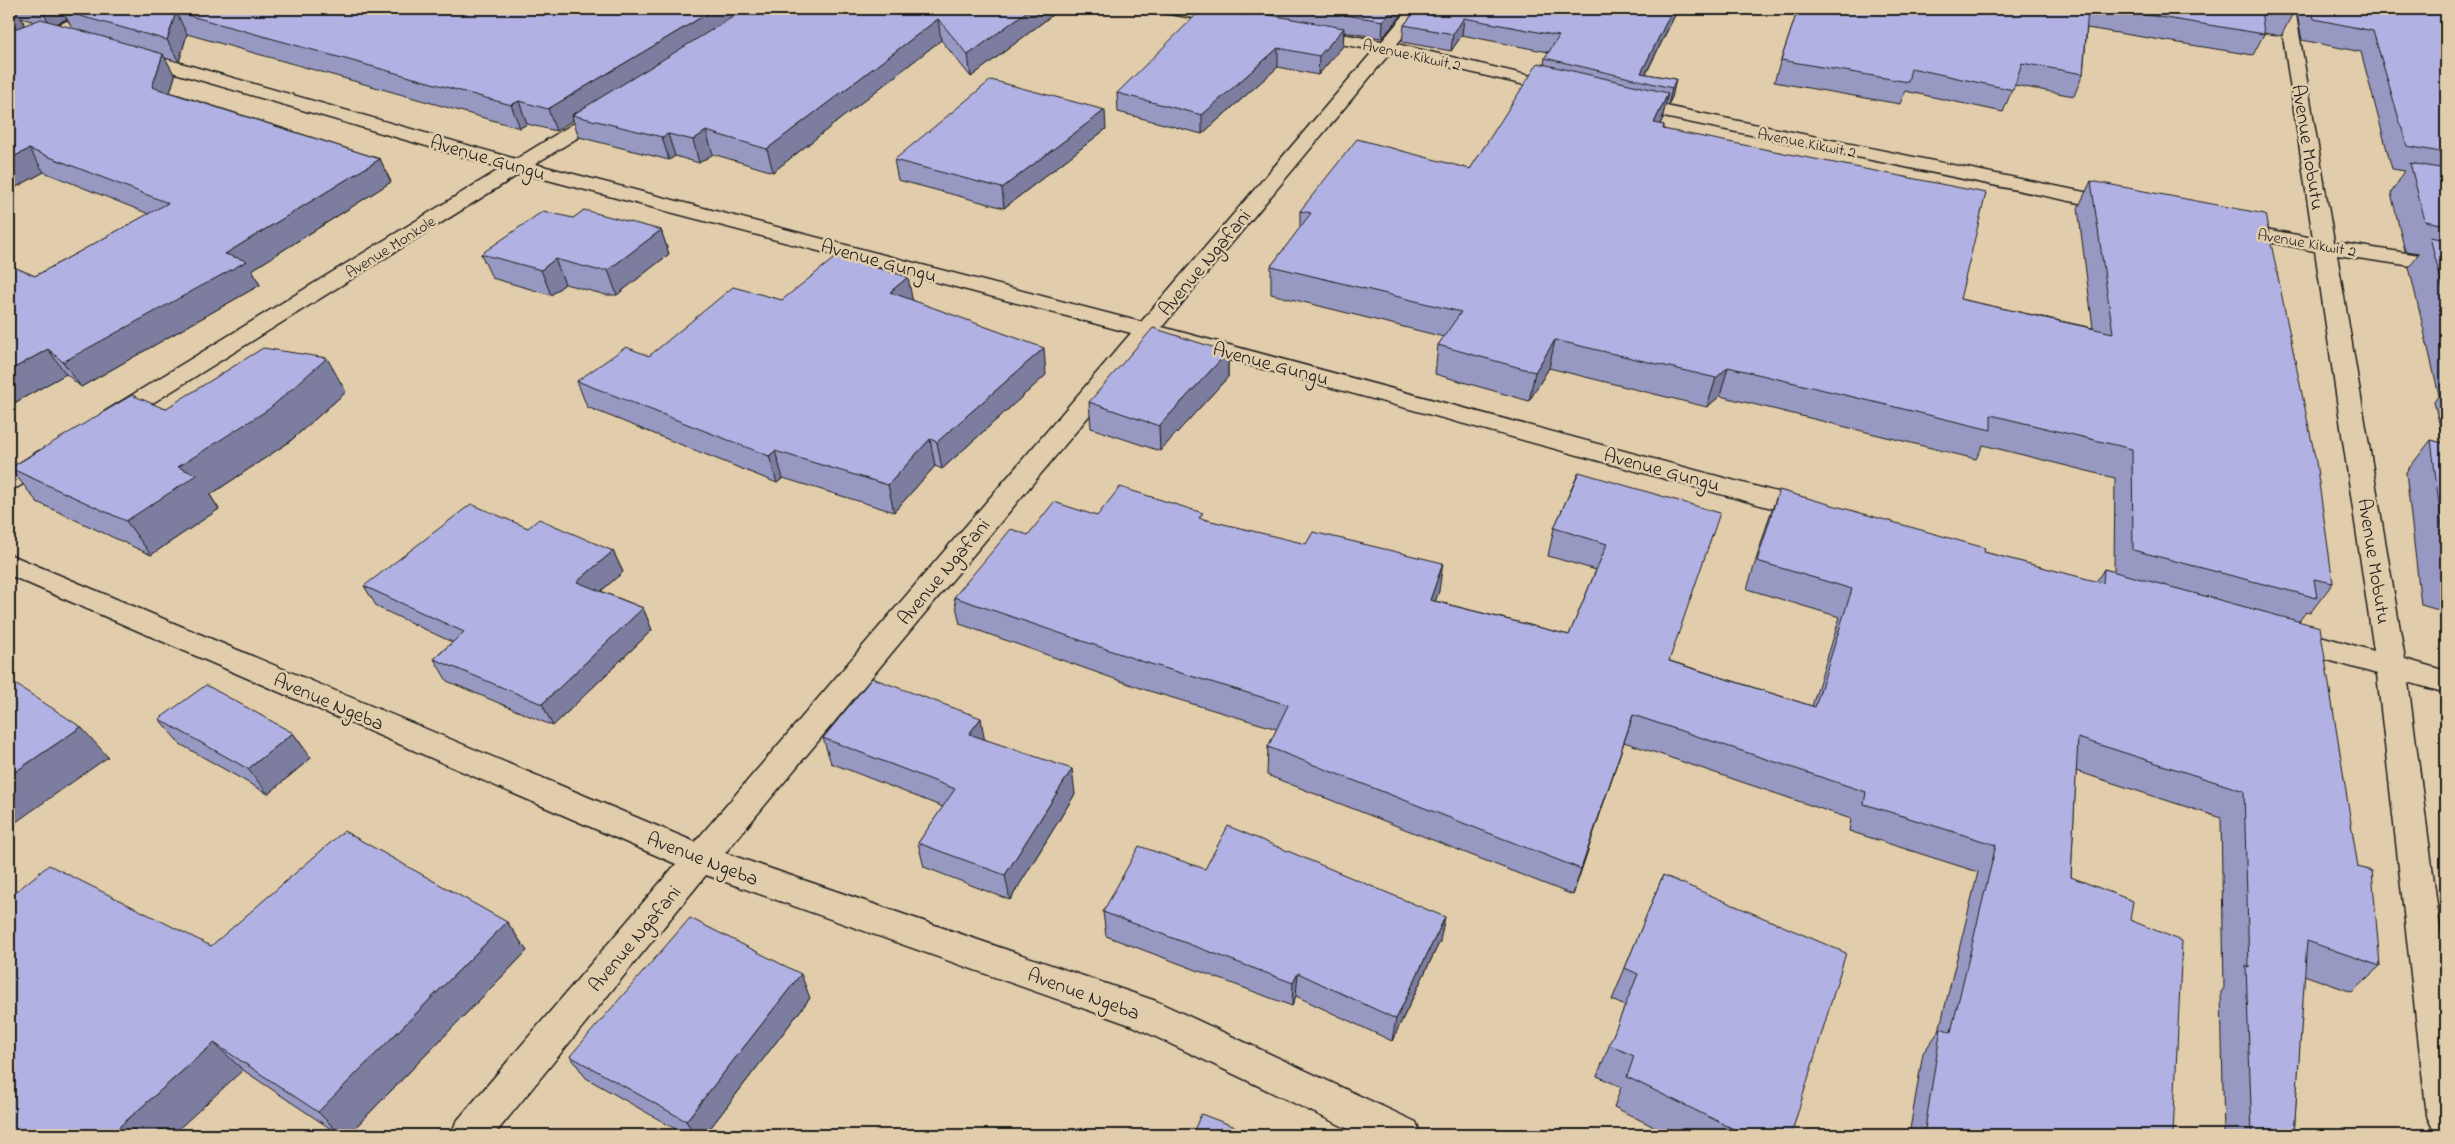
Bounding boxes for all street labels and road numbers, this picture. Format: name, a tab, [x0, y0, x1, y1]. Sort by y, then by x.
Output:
street label: Avenue Kikwit 2	[1360, 34, 1463, 78]
street label: Avenue Mobutu	[2282, 83, 2331, 212]
street label: Avenue Kikwit 2	[1755, 123, 1858, 165]
street label: Avenue Gungu	[426, 129, 548, 191]
street label: Avenue Ngafani	[1152, 204, 1260, 324]
street label: Avenue Monkole	[341, 210, 442, 285]
street label: Avenue Kikwit 2	[2255, 223, 2358, 264]
street label: Avenue Gungu	[817, 233, 940, 293]
street label: Avenue Gungu	[1209, 336, 1332, 396]
street label: Avenue Gungu	[1600, 442, 1723, 502]
street label: Avenue Mobutu	[2348, 497, 2397, 626]
street label: Avenue Ngafani	[891, 513, 999, 633]
street label: Avenue Ngeba	[268, 667, 388, 741]
street label: Avenue Ngeba	[642, 826, 762, 896]
street label: Avenue Ngafani	[582, 880, 690, 1000]
street label: Avenue Ngeba	[1023, 962, 1143, 1030]

